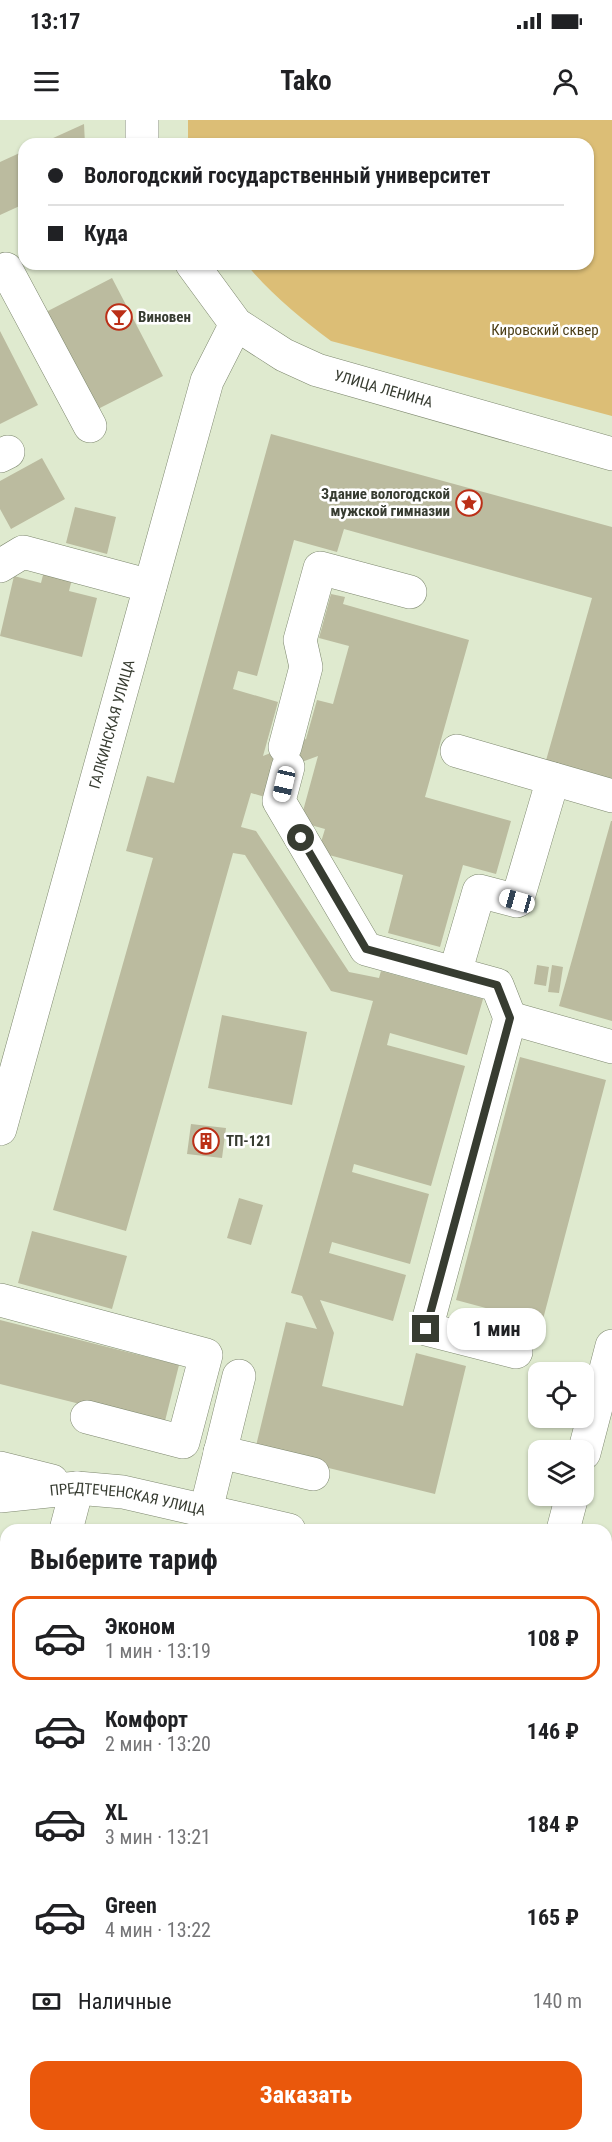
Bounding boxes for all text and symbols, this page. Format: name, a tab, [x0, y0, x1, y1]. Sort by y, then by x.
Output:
text: 13:17	[30, 9, 81, 34]
icon: menu	[30, 65, 63, 98]
text: Tako	[280, 65, 332, 97]
icon: person	[549, 65, 582, 98]
text: Вологодский государственный университет	[84, 163, 490, 188]
text: Куда	[84, 221, 128, 246]
bar icon: Виновен	[104, 302, 134, 332]
place label: Виновен	[138, 308, 191, 326]
park label: Кировский сквер	[491, 321, 599, 339]
street label: УЛИЦА ЛЕНИНА	[332, 366, 435, 412]
place label: Здание вологодской мужской гимназии	[321, 485, 450, 520]
place icon: Здание вологодской мужской гимназии	[454, 488, 484, 518]
street label: ГАЛКИНСКАЯ УЛИЦА	[86, 657, 139, 791]
car	[271, 764, 297, 804]
route start	[287, 824, 314, 851]
car	[497, 887, 537, 915]
building icon: ТП-121	[191, 1126, 221, 1156]
place label: ТП-121	[226, 1132, 272, 1150]
callout: 1 мин	[447, 1308, 546, 1350]
route end	[412, 1315, 439, 1342]
text: 1 мин	[473, 1317, 520, 1341]
map controls	[528, 1362, 594, 1506]
button: locate	[528, 1362, 594, 1428]
button: layers	[528, 1440, 594, 1506]
street label: ПРЕДТЕЧЕНСКАЯ УЛИЦА	[49, 1479, 208, 1520]
text: Выберите тариф	[30, 1544, 218, 1576]
icon: car	[33, 1611, 87, 1665]
text: Эконом	[105, 1614, 175, 1639]
text: 108 ₽	[527, 1626, 579, 1651]
text: 1 мин · 13:19	[105, 1639, 211, 1663]
icon: car	[33, 1704, 87, 1758]
text: Комфорт	[105, 1707, 188, 1732]
text: 146 ₽	[527, 1719, 579, 1744]
text: 2 мин · 13:20	[105, 1732, 211, 1756]
icon: car	[33, 1797, 87, 1851]
text: XL	[105, 1800, 128, 1825]
text: 184 ₽	[527, 1812, 579, 1837]
text: 3 мин · 13:21	[105, 1825, 211, 1849]
icon: car	[33, 1890, 87, 1944]
text: Green	[105, 1893, 157, 1918]
text: 165 ₽	[527, 1905, 579, 1930]
text: 4 мин · 13:22	[105, 1918, 211, 1942]
icon: cash	[30, 1985, 63, 2018]
text: Наличные	[78, 1989, 172, 2014]
text: 140 m	[533, 1989, 582, 2013]
button: Заказать	[30, 2061, 582, 2130]

